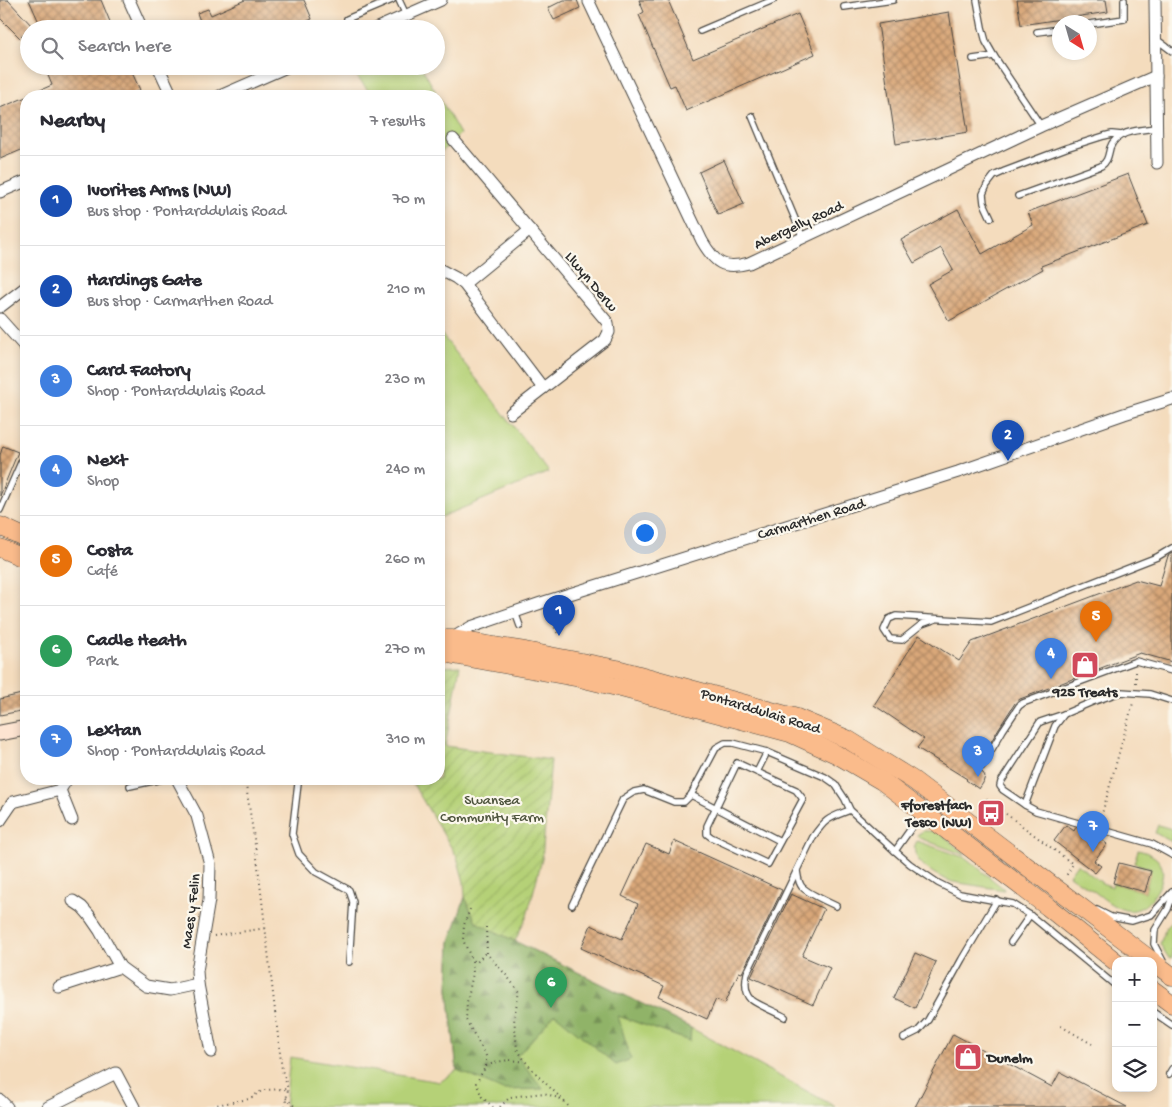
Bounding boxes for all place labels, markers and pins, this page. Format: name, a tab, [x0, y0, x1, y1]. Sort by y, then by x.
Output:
pin: 2	[992, 420, 1024, 461]
pin: 1	[543, 595, 575, 636]
pin: 5	[1080, 601, 1112, 642]
pin: 4	[1035, 638, 1067, 679]
shop icon: 925 Treats	[1070, 650, 1100, 680]
place label: 925 Treats	[1051, 684, 1119, 702]
pin: 3	[962, 736, 994, 777]
place label: Fforestfach Tesco (NW)	[900, 797, 972, 832]
bus stop icon: Fforestfach Tesco (NW)	[976, 798, 1006, 828]
pin: 7	[1077, 811, 1109, 852]
pin: 6	[535, 967, 567, 1008]
shop icon: Dunelm	[953, 1042, 983, 1072]
place label: Dunelm	[985, 1050, 1033, 1068]

